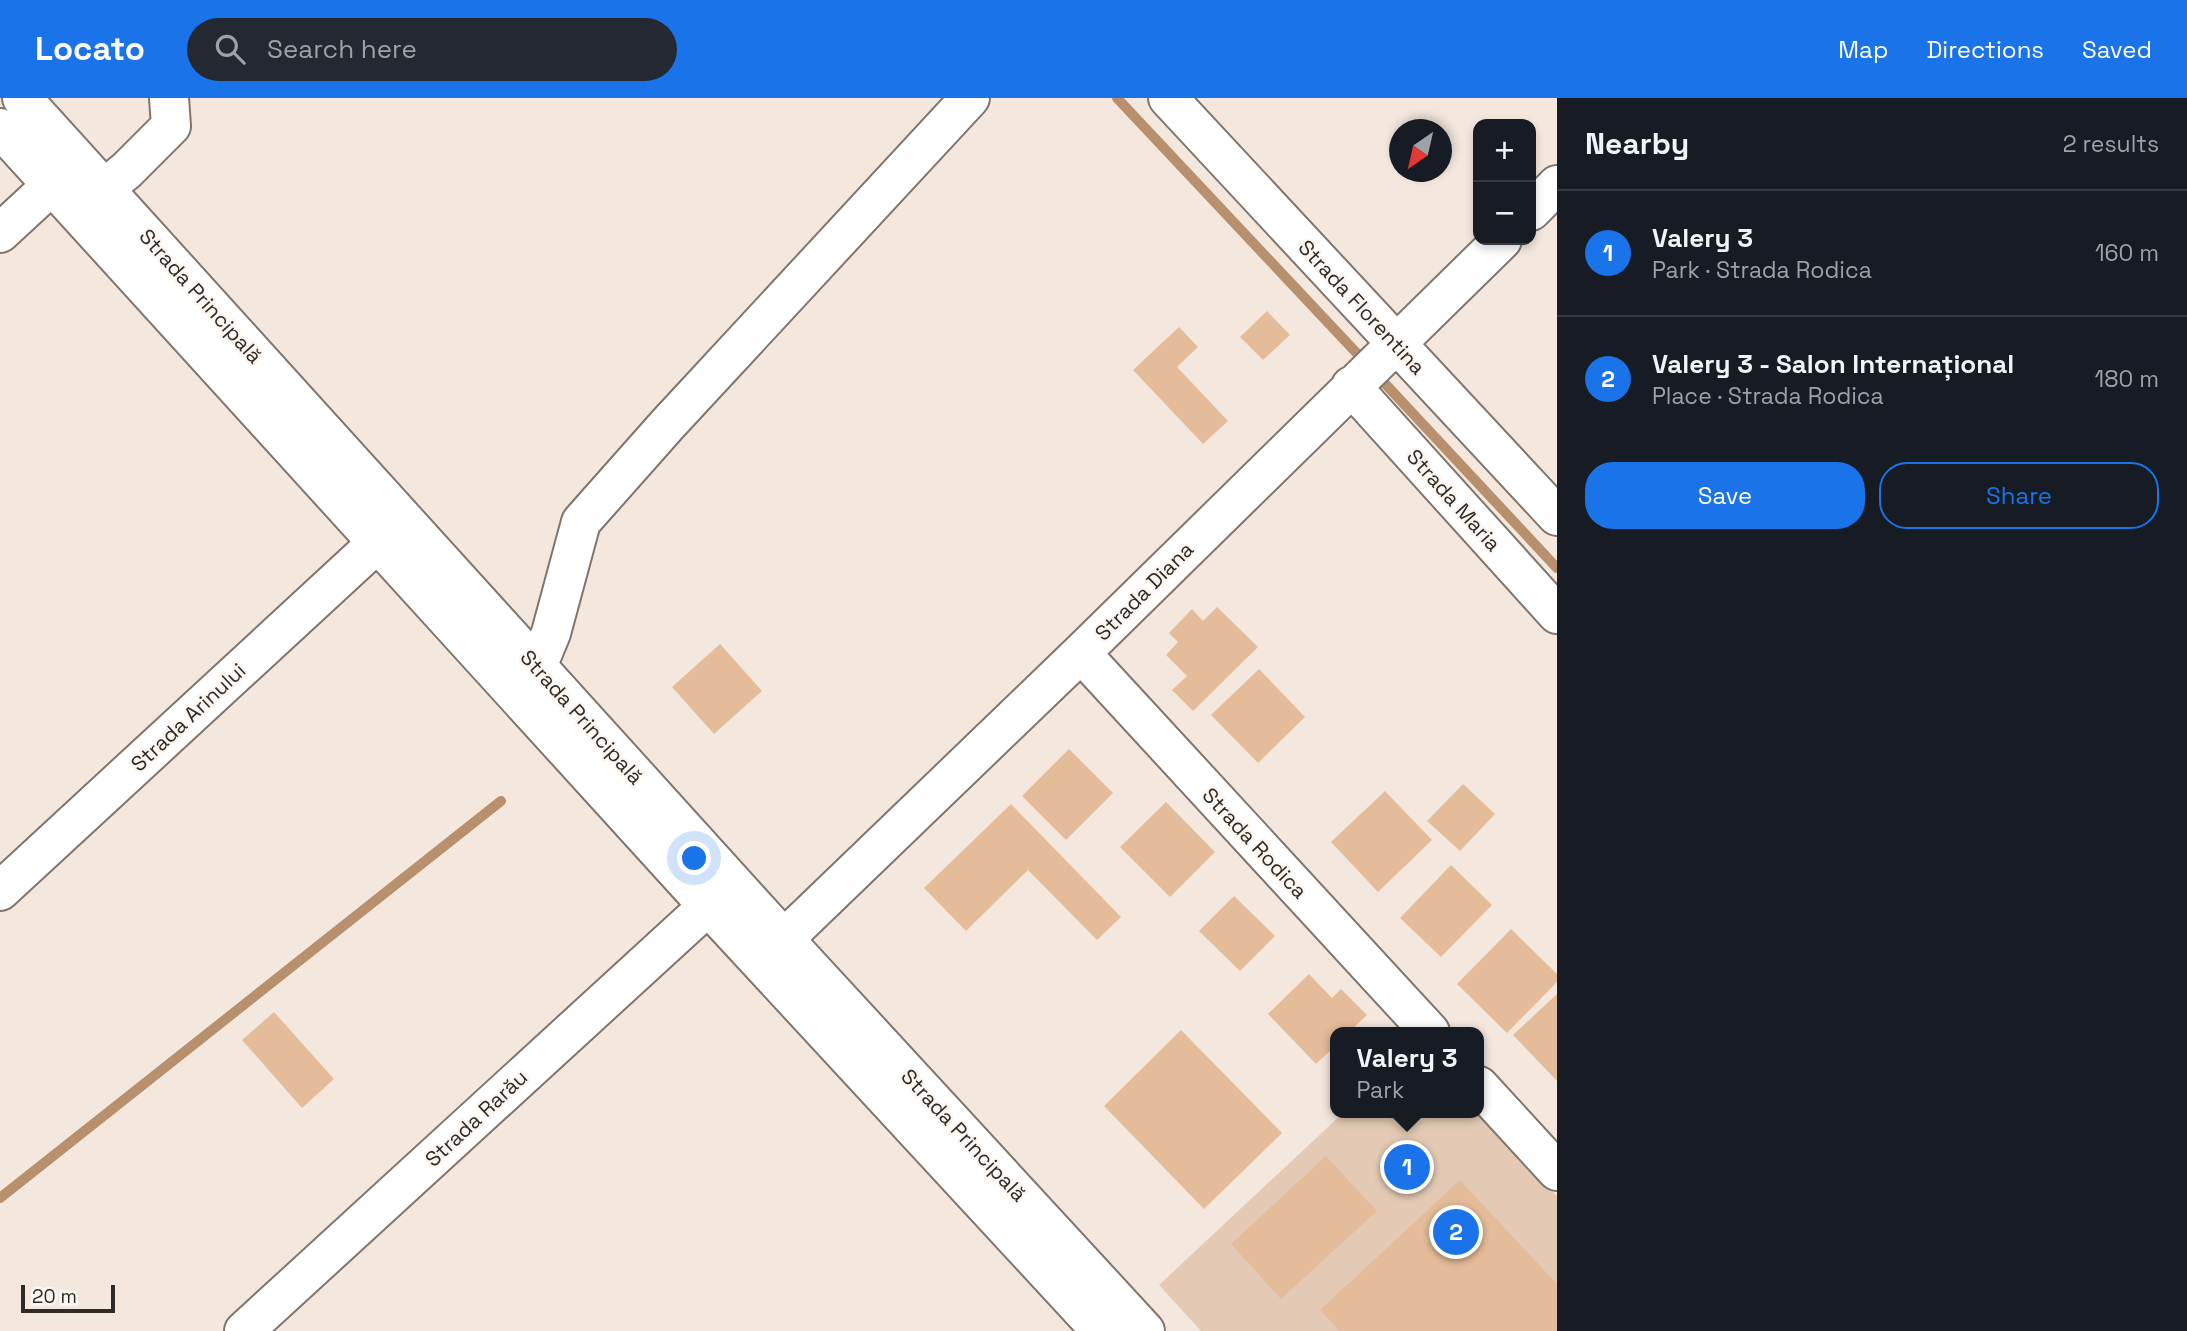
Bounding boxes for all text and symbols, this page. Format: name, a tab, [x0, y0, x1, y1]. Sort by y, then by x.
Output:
search box	[187, 18, 677, 81]
text: Locato	[35, 28, 145, 70]
icon: search	[211, 30, 249, 68]
text: Search here	[267, 32, 417, 66]
text: Map	[1838, 34, 1888, 65]
text: Directions	[1926, 34, 2044, 65]
text: Saved	[2082, 34, 2152, 65]
north arrow	[1389, 119, 1452, 182]
map controls	[1473, 119, 1536, 245]
button: +	[1473, 119, 1536, 182]
text: Nearby	[1585, 124, 1689, 163]
text: 2 results	[2063, 129, 2159, 159]
button: −	[1473, 182, 1536, 245]
text: Valery 3	[1652, 221, 1753, 255]
street label: Strada Principală	[133, 223, 269, 369]
street label: Strada Florentina	[1293, 234, 1431, 380]
text: 1	[1603, 238, 1613, 268]
text: 160 m	[2095, 238, 2159, 268]
text: Park · Strada Rodica	[1652, 255, 1872, 285]
text: Valery 3 - Salon Internațional	[1652, 347, 2014, 381]
text: 2	[1601, 364, 1615, 394]
text: 180 m	[2095, 364, 2159, 394]
text: Place · Strada Rodica	[1652, 381, 1884, 411]
street label: Strada Maria	[1401, 443, 1507, 557]
button: Save	[1585, 462, 1865, 529]
button: Share	[1879, 462, 2159, 529]
street label: Strada Diana	[1089, 536, 1199, 646]
street label: Strada Principală	[514, 644, 650, 790]
street label: Strada Arinului	[125, 657, 251, 777]
street label: Strada Rodica	[1197, 782, 1313, 904]
your location	[677, 841, 711, 875]
popup	[1330, 1027, 1484, 1118]
text: Valery 3	[1357, 1041, 1457, 1075]
street label: Strada Principală	[895, 1063, 1033, 1207]
street label: Strada Rarău	[419, 1064, 533, 1172]
text: Park	[1357, 1075, 1404, 1105]
pin: 1	[1384, 1141, 1430, 1193]
pin: 2	[1433, 1206, 1479, 1258]
scale bar	[21, 1282, 116, 1314]
text: 20 m	[32, 1284, 77, 1309]

